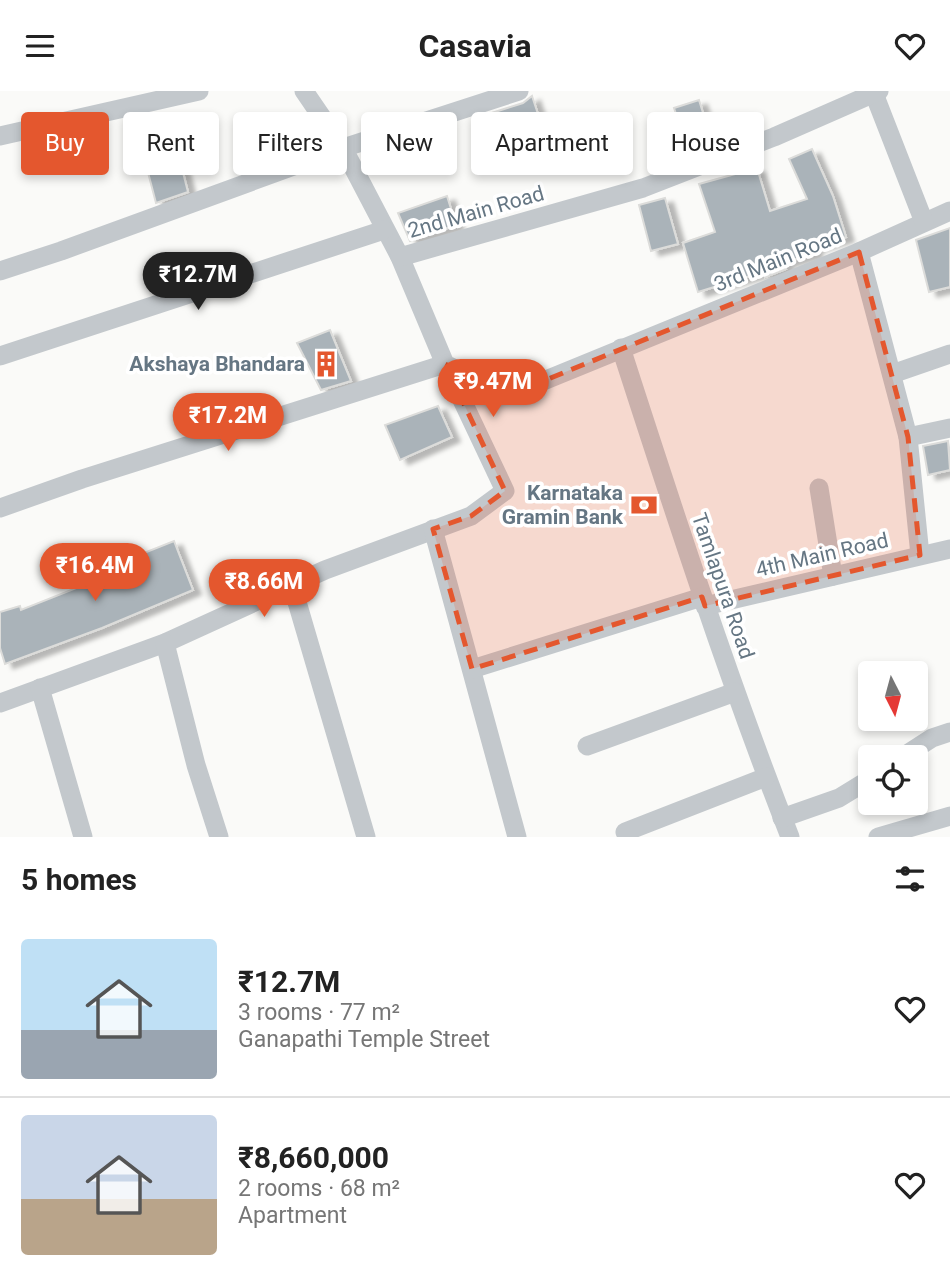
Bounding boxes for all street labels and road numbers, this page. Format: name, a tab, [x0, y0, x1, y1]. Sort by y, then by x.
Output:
street label: 2nd Main Road	[405, 181, 547, 243]
street label: 3rd Main Road	[711, 223, 845, 297]
street label: Tamlapura Road	[687, 510, 759, 662]
street label: 4th Main Road	[753, 528, 891, 582]

